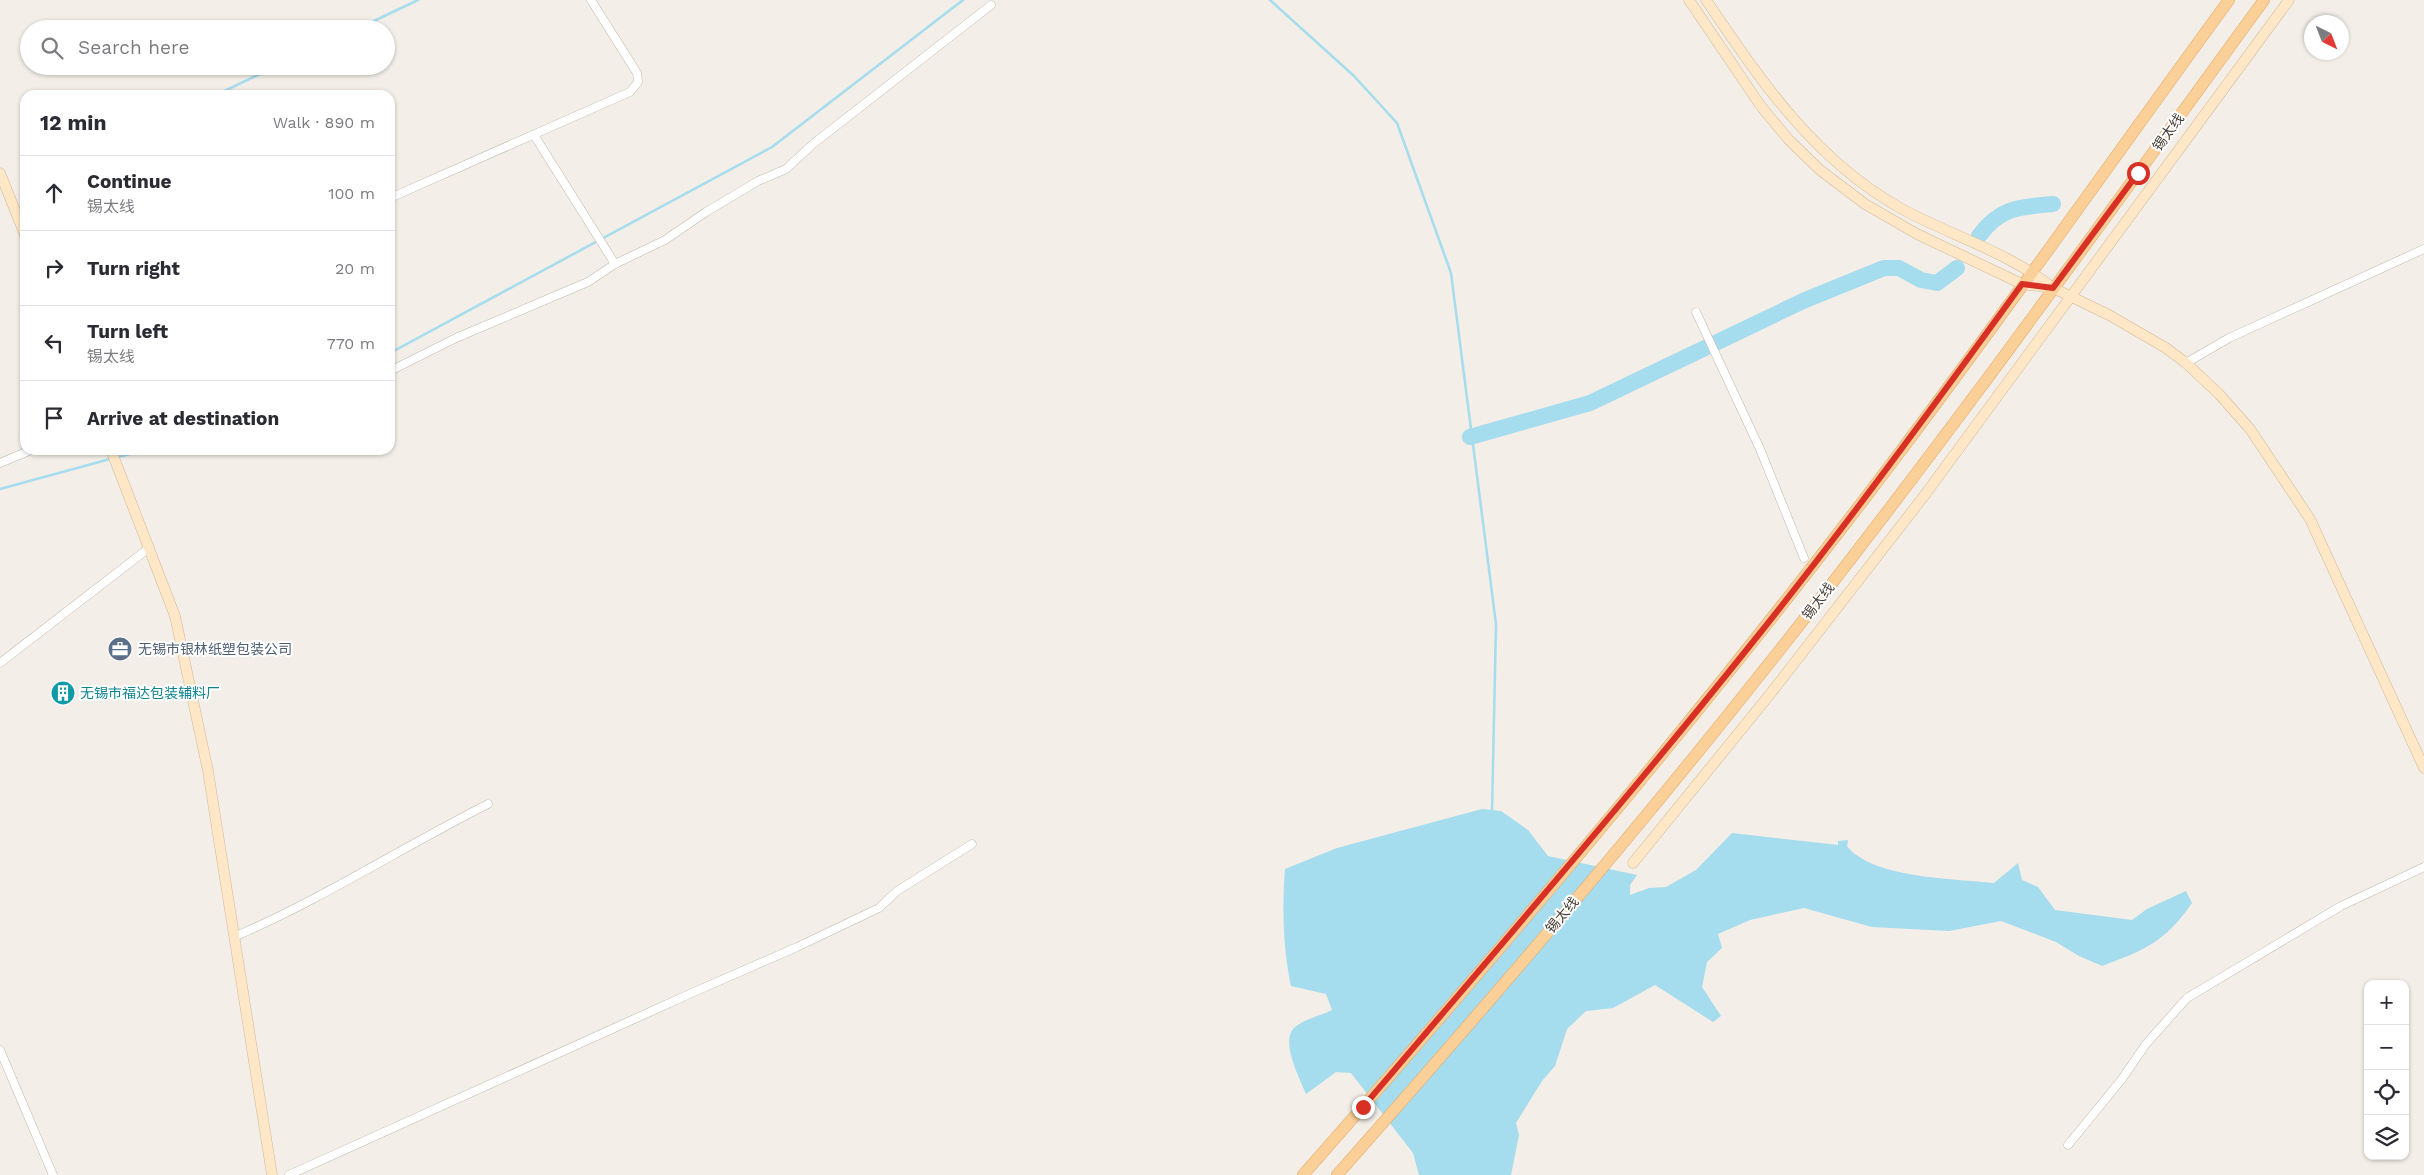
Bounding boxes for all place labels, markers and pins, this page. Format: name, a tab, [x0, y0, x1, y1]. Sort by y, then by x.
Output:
office icon: 无锡市银林纸塑包装公司	[107, 636, 133, 662]
place label: 无锡市银林纸塑包装公司	[138, 641, 292, 657]
building icon: 无锡市福达包装辅料厂	[50, 680, 76, 706]
place label: 无锡市福达包装辅料厂	[80, 685, 220, 701]

